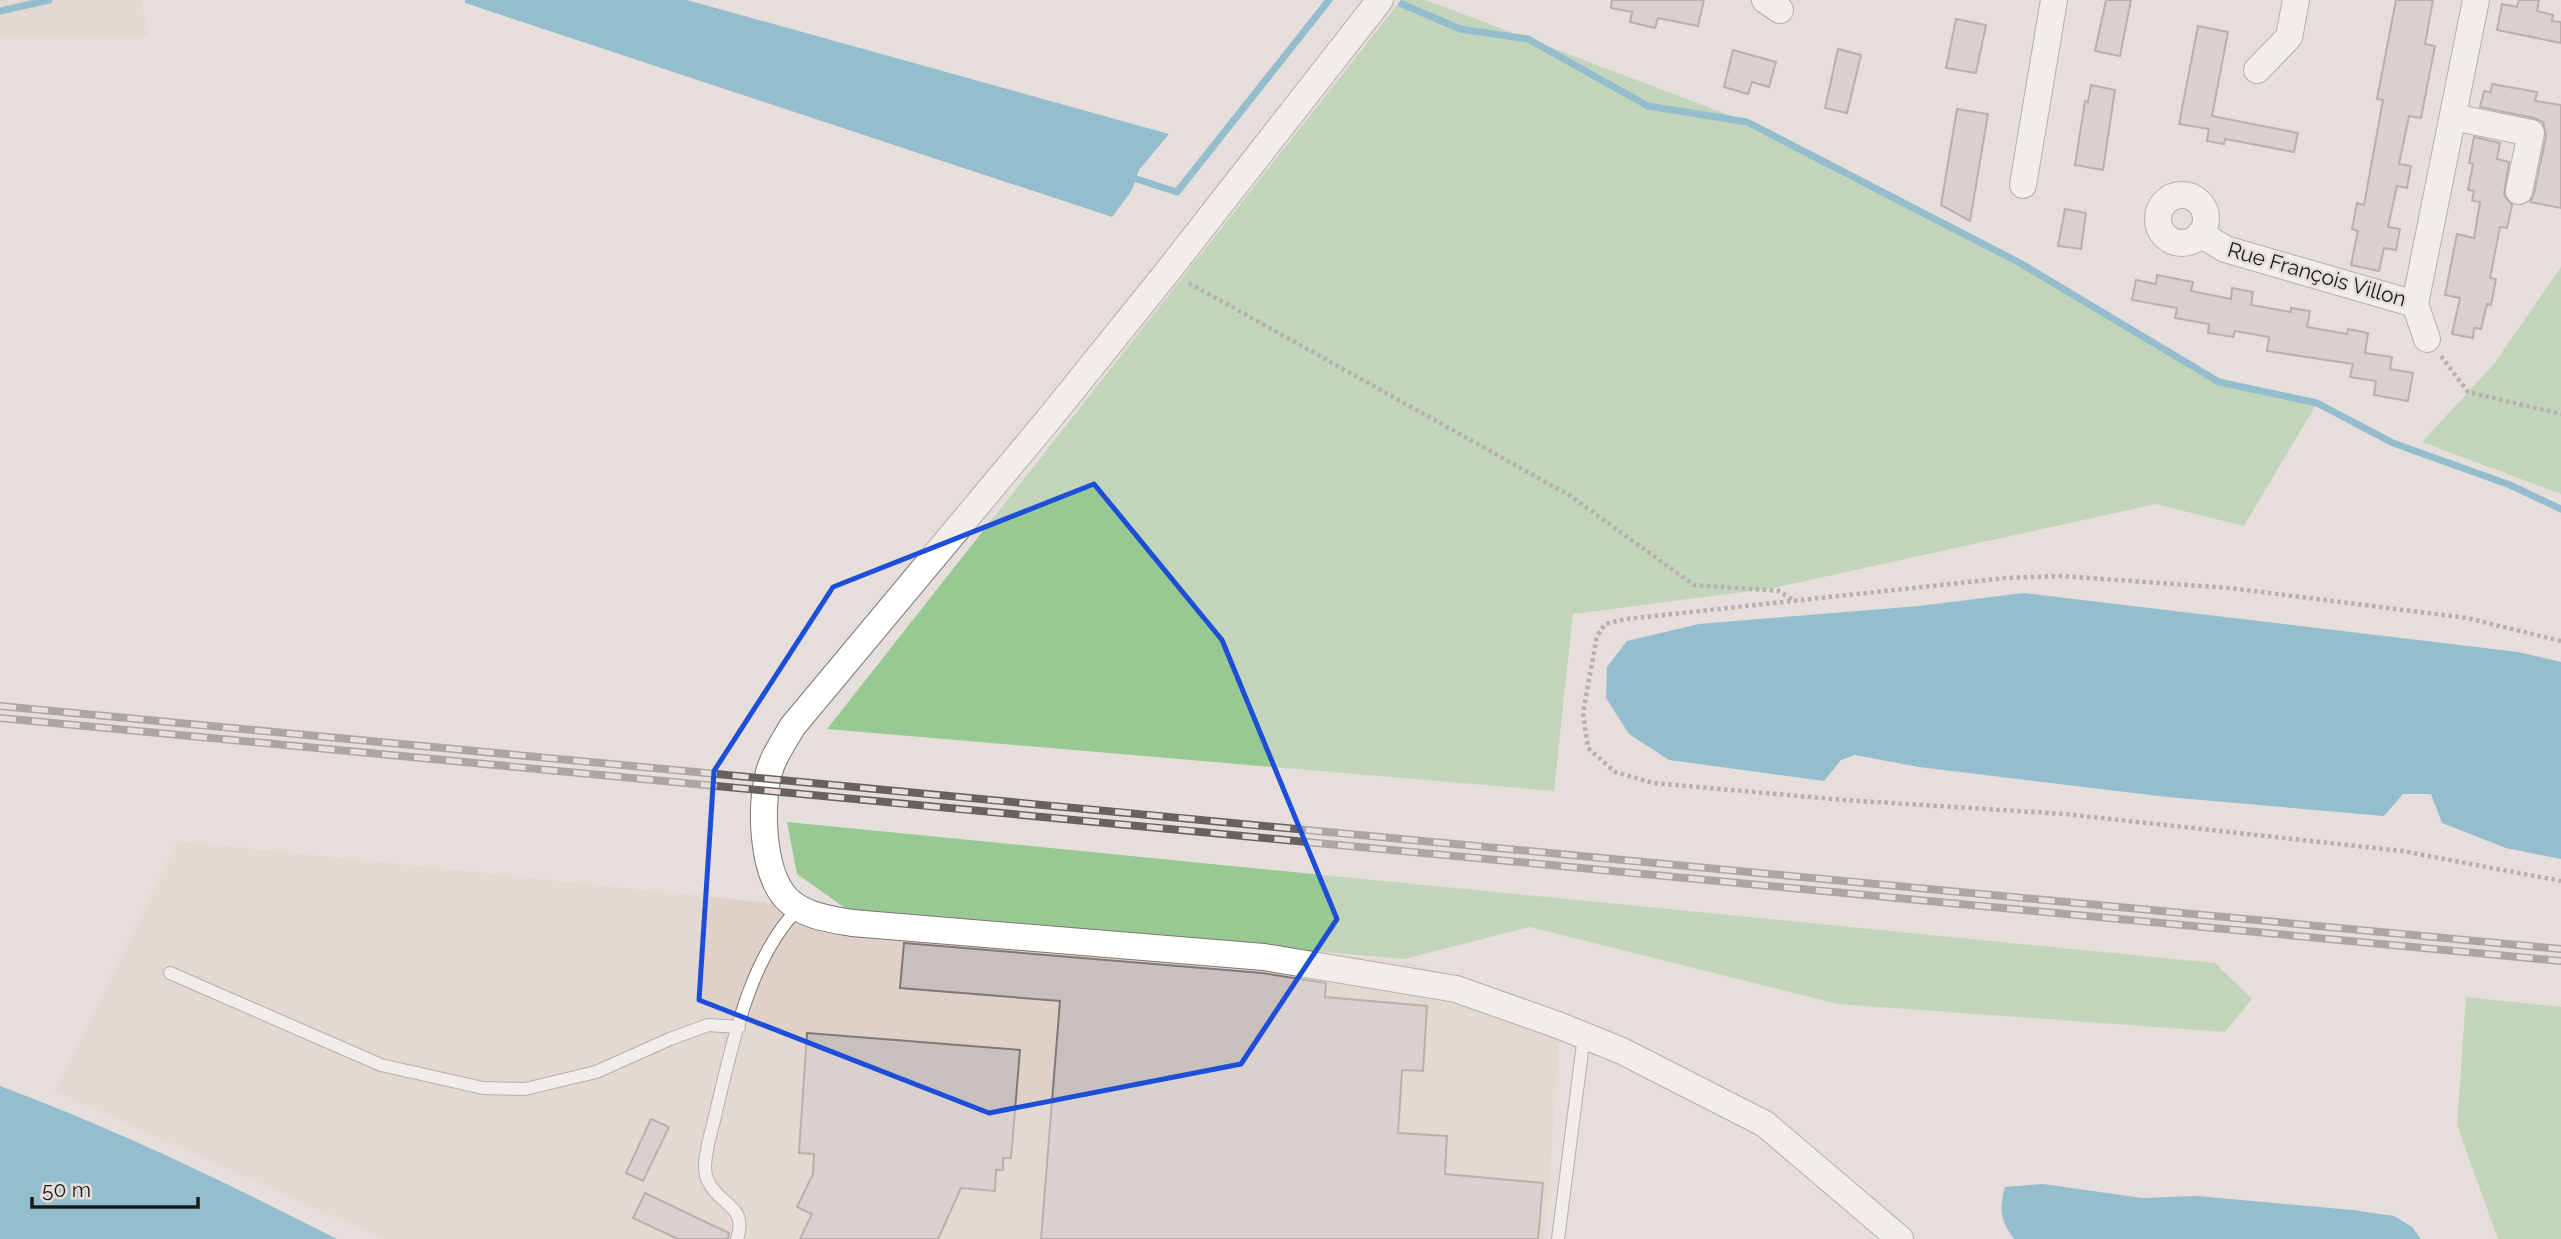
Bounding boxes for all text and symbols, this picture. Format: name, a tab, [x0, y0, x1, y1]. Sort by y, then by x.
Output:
street label: Rue François Villon	[2225, 237, 2409, 311]
scale bar	[32, 1166, 198, 1210]
text: 50 m	[42, 1177, 91, 1202]

